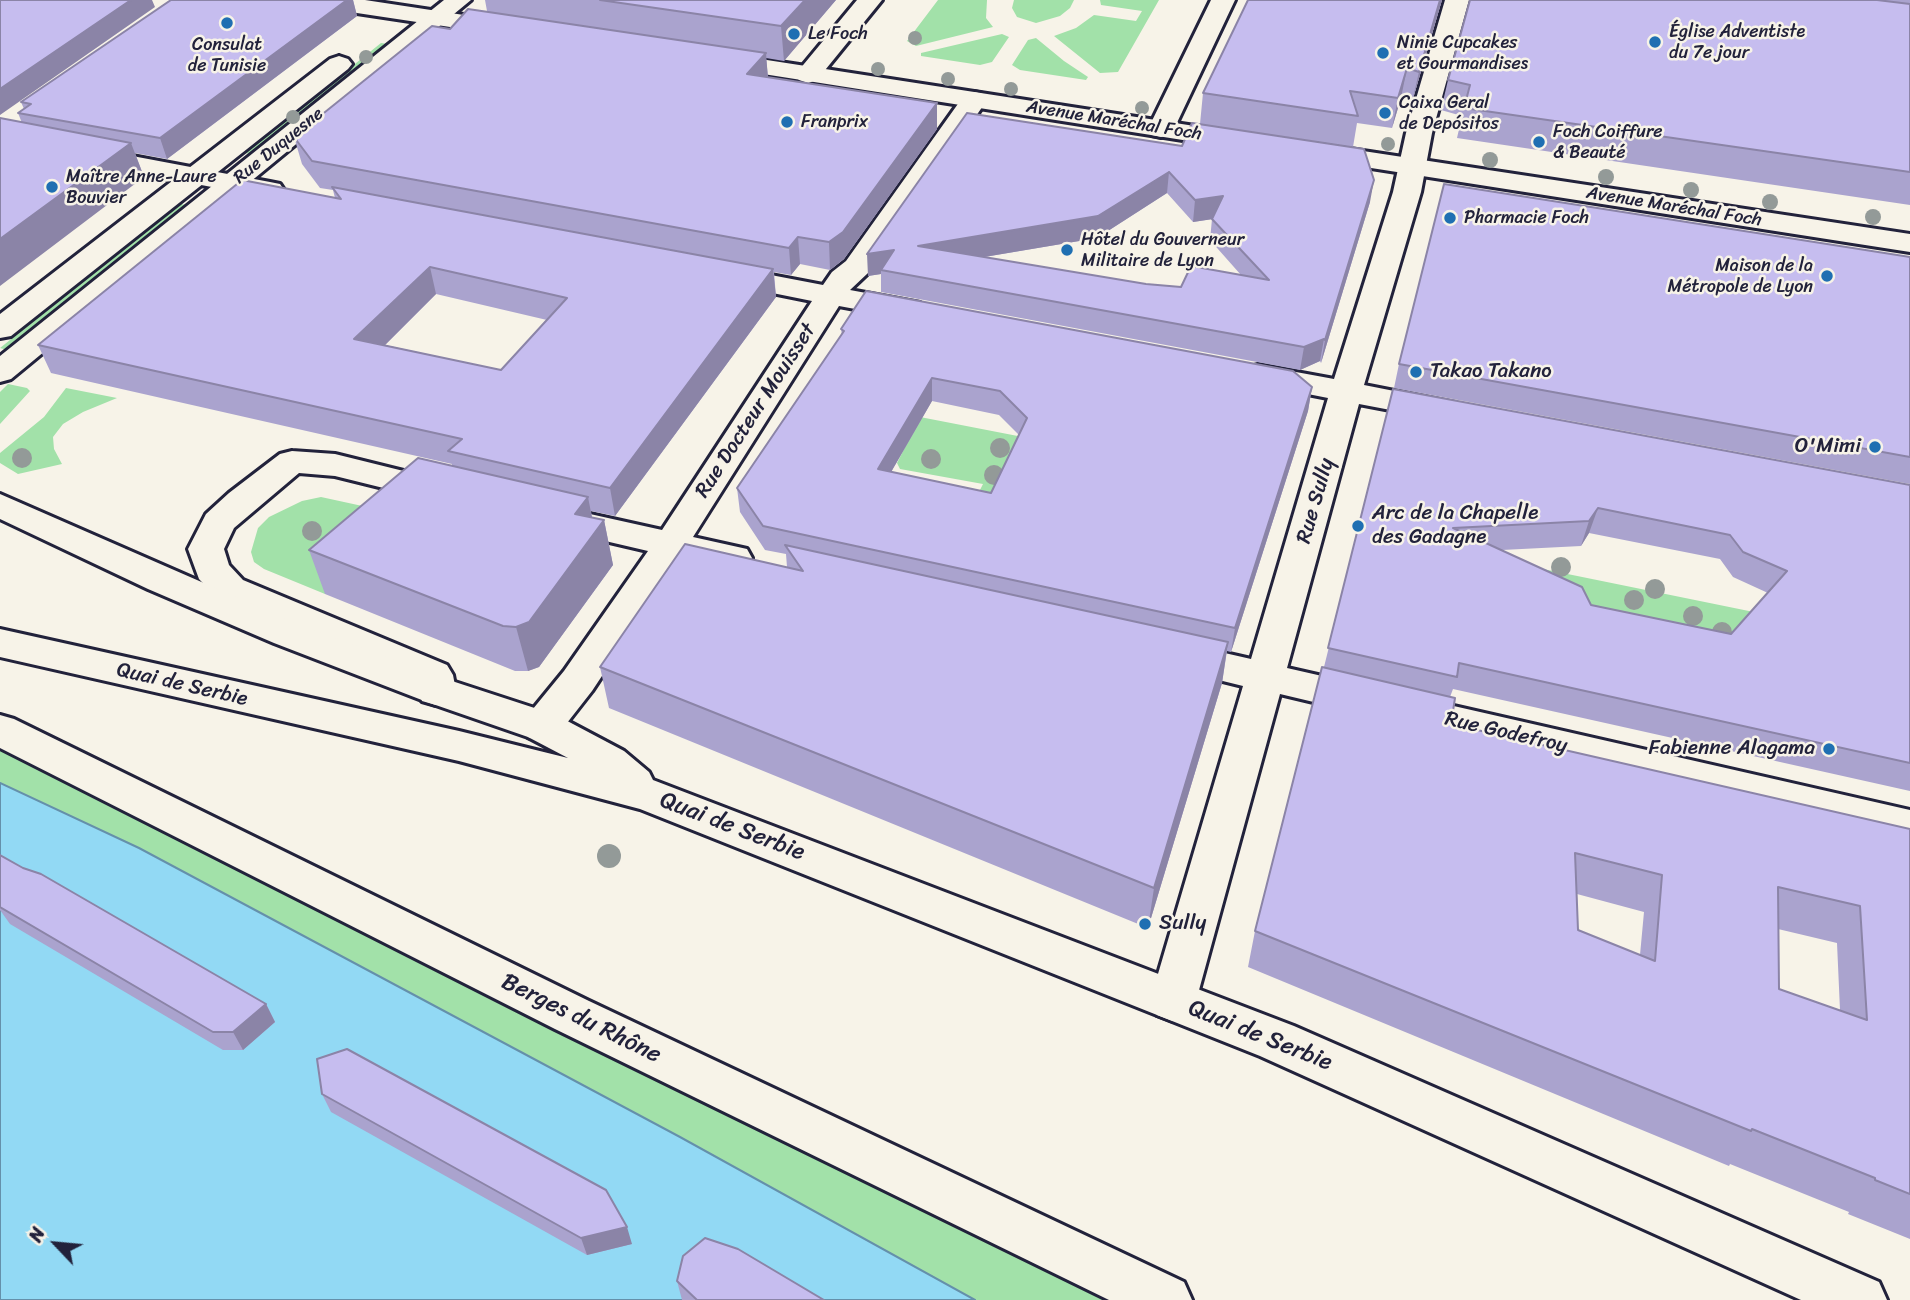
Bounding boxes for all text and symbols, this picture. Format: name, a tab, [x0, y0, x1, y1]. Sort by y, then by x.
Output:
marker: Consulat de Tunisie	[219, 15, 235, 31]
place label: Église Adventiste du 7e jour	[1669, 21, 1805, 64]
place label: Le Foch	[808, 23, 868, 45]
marker: Le Foch	[786, 26, 802, 42]
place label: Ninie Cupcakes et Gourmandises	[1397, 32, 1528, 74]
place label: Consulat de Tunisie	[188, 34, 266, 76]
marker: Église Adventiste du 7e jour	[1647, 34, 1663, 50]
marker: Ninie Cupcakes et Gourmandises	[1375, 45, 1391, 61]
place label: Caixa Geral de Depósitos	[1399, 92, 1499, 134]
street label: Avenue Maréchal Foch	[1025, 96, 1203, 146]
street label: Rue Duquesne	[230, 103, 328, 189]
marker: Caixa Geral de Depósitos	[1377, 105, 1393, 121]
place label: Franprix	[801, 111, 868, 133]
marker: Franprix	[779, 114, 795, 130]
place label: Foch Coiffure & Beauté	[1553, 121, 1663, 164]
marker: Foch Coiffure & Beauté	[1531, 134, 1547, 150]
place label: Maître Anne-Laure Bouvier	[66, 166, 217, 208]
marker: Maître Anne-Laure Bouvier	[44, 179, 60, 195]
street label: Avenue Maréchal Foch	[1585, 182, 1763, 232]
place label: Pharmacie Foch	[1464, 207, 1589, 229]
marker: Pharmacie Foch	[1442, 210, 1458, 226]
place label: Hôtel du Gouverneur Militaire de Lyon	[1081, 229, 1244, 272]
marker: Hôtel du Gouverneur Militaire de Lyon	[1059, 242, 1075, 258]
place label: Maison de la Métropole de Lyon	[1668, 255, 1813, 298]
marker: Maison de la Métropole de Lyon	[1819, 268, 1835, 284]
street label: Rue Docteur Mouisset	[690, 319, 822, 503]
place label: Takao Takano	[1430, 359, 1552, 385]
marker: Takao Takano	[1408, 364, 1424, 380]
place label: O'Mimi	[1795, 434, 1861, 460]
marker: O'Mimi	[1867, 439, 1883, 455]
street label: Rue Sully	[1292, 456, 1340, 546]
place label: Arc de la Chapelle des Gadagne	[1372, 501, 1538, 551]
marker: Arc de la Chapelle des Gadagne	[1350, 518, 1366, 534]
street label: Quai de Serbie	[114, 658, 250, 712]
street label: Rue Godefroy	[1442, 707, 1570, 759]
place label: Fabienne Alagama	[1648, 736, 1815, 762]
marker: Fabienne Alagama	[1821, 741, 1837, 757]
street label: Quai de Serbie	[656, 786, 808, 868]
place label: Sully	[1159, 911, 1206, 937]
marker: Sully	[1137, 916, 1153, 932]
street label: Berges du Rhône	[496, 968, 666, 1070]
street label: Quai de Serbie	[1184, 994, 1336, 1078]
north arrow	[21, 1209, 91, 1279]
text: N	[19, 1221, 54, 1248]

